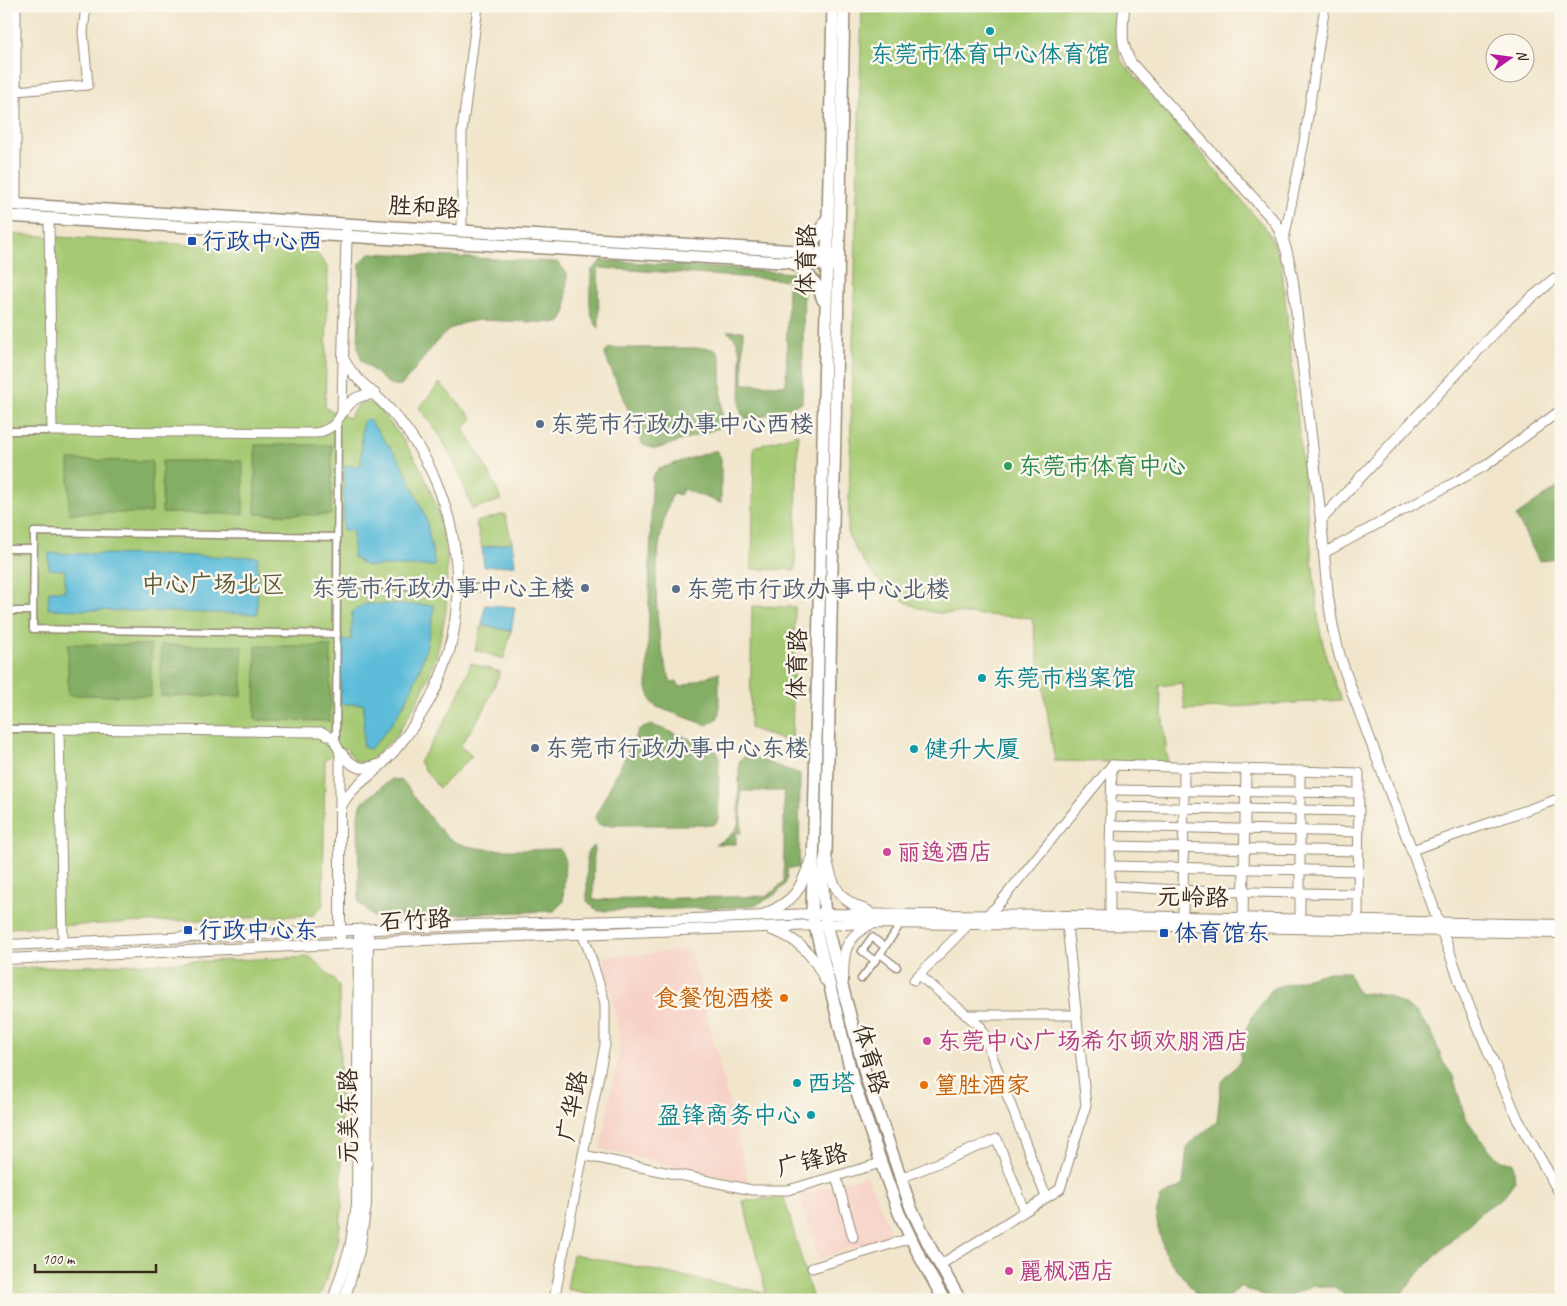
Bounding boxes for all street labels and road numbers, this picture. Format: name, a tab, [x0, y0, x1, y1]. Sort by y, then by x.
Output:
street label: 胜和路	[387, 190, 461, 224]
street label: 体育路	[790, 224, 822, 296]
street label: 体育路	[781, 628, 813, 700]
street label: 元岭路	[1157, 881, 1229, 913]
street label: 石竹路	[378, 903, 452, 937]
street label: 体育路	[847, 1020, 895, 1098]
street label: 元美东路	[333, 1068, 363, 1164]
street label: 广华路	[550, 1068, 594, 1144]
street label: 广锋路	[774, 1137, 850, 1183]

